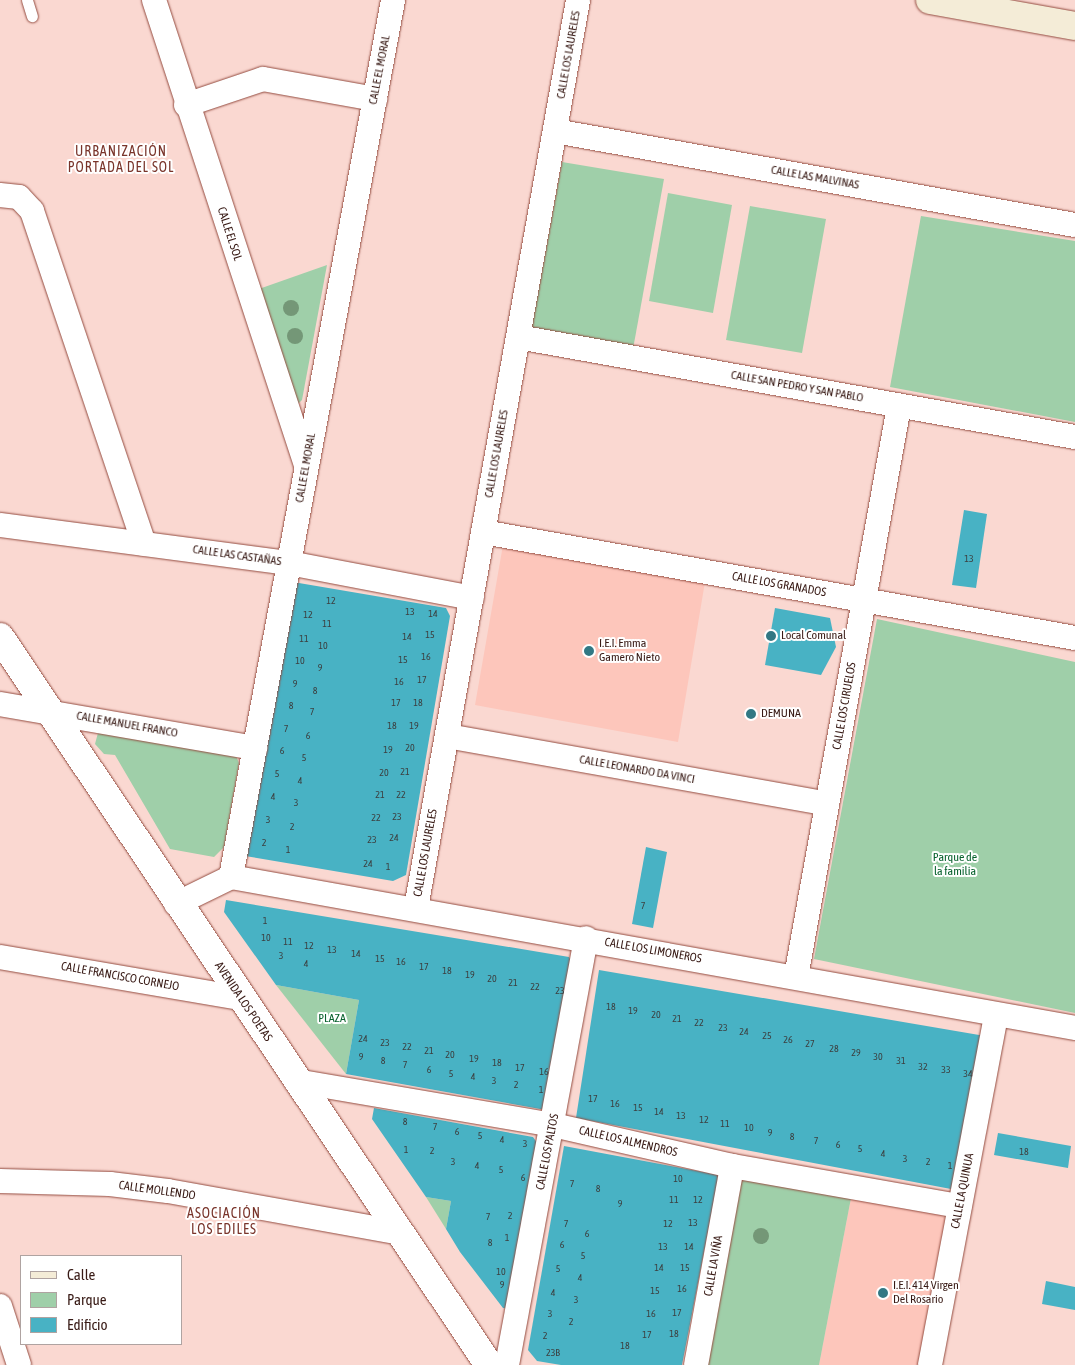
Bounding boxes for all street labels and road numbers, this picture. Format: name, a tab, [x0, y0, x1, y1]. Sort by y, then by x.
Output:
street label: CALLE LOS LAURELES	[554, 10, 584, 100]
street label: CALLE EL MORAL	[366, 34, 394, 106]
street label: CALLE LAS MALVINAS	[770, 163, 860, 193]
street label: CALLE EL SOL	[214, 205, 244, 263]
street label: CALLE SAN PEDRO Y SAN PABLO	[730, 368, 864, 406]
street label: CALLE LOS LAURELES	[482, 409, 512, 499]
street label: CALLE EL MORAL	[293, 432, 319, 504]
street label: CALLE LAS CASTAÑAS	[192, 543, 282, 569]
street label: CALLE LOS GRANADOS	[731, 570, 827, 600]
street label: CALLE LOS CIRUELOS	[830, 661, 860, 751]
street label: CALLE MANUEL FRANCO	[75, 709, 179, 741]
street label: CALLE LEONARDO DA VINCI	[578, 753, 696, 787]
street label: CALLE LOS LAURELES	[411, 808, 441, 898]
street label: CALLE LOS LIMONEROS	[603, 935, 703, 967]
street label: AVENIDA LOS POETAS	[211, 959, 275, 1045]
street label: CALLE FRANCISCO CORNEJO	[60, 960, 180, 994]
street label: CALLE LOS PALTOS	[534, 1113, 562, 1191]
street label: CALLE LOS ALMENDROS	[577, 1124, 679, 1160]
street label: CALLE LA QUINUA	[949, 1152, 977, 1230]
street label: CALLE MOLLENDO	[118, 1178, 196, 1204]
street label: CALLE LA VIÑA	[702, 1235, 726, 1297]

